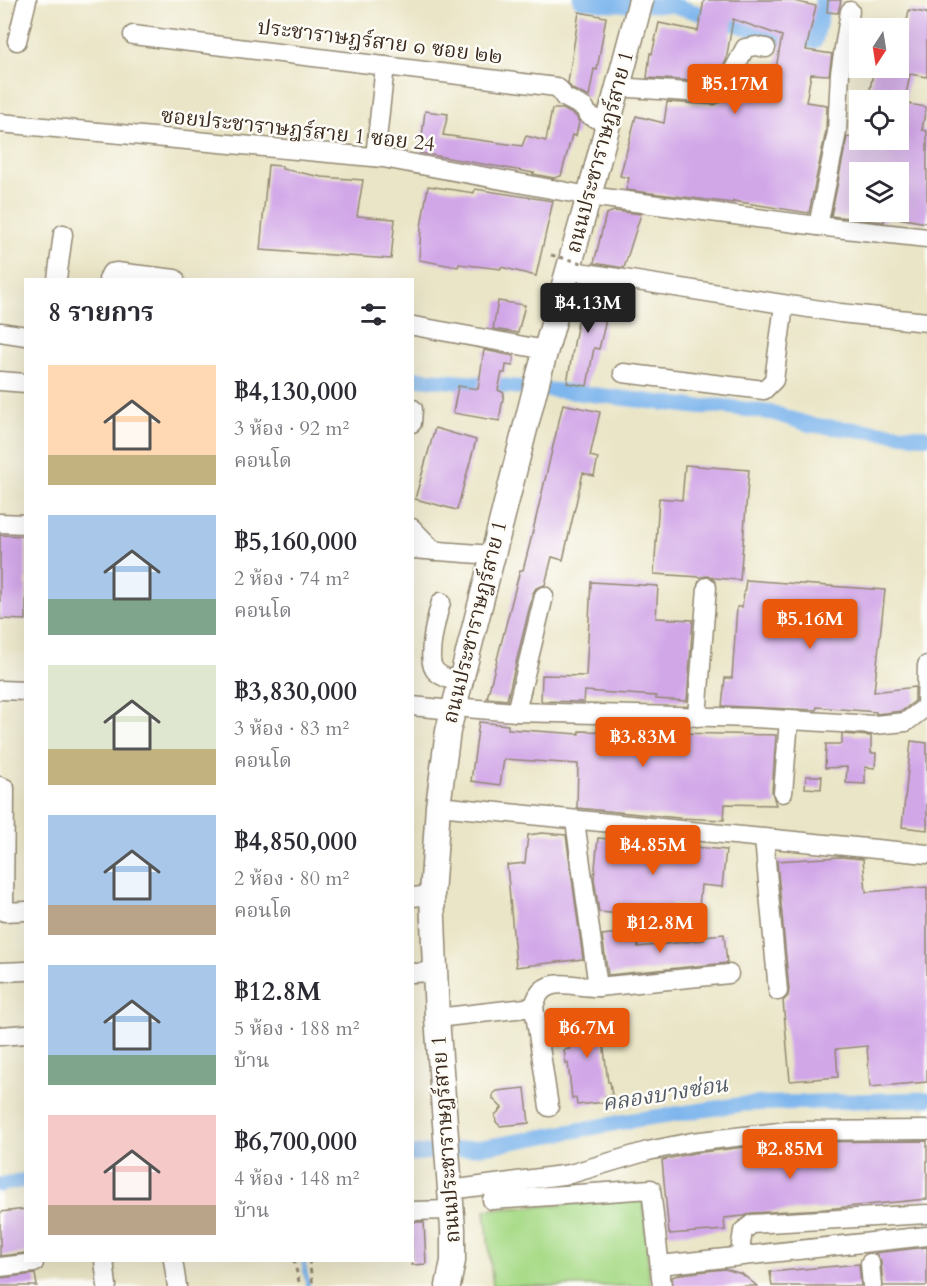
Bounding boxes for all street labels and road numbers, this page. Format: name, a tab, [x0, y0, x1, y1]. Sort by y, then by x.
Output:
street label: ประชาราษฎร์สาย ๑ ซอย ๒๒	[256, 13, 504, 71]
street label: ถนนประชาราษฎร์สาย 1	[559, 48, 641, 256]
street label: ซอยประชาราษฎร์สาย 1 ซอย 24	[159, 101, 437, 159]
street label: ถนนประชาราษฎร์สาย 1	[436, 517, 514, 727]
street label: ถนนประชาราษฎร์สาย 1	[424, 1034, 468, 1244]

